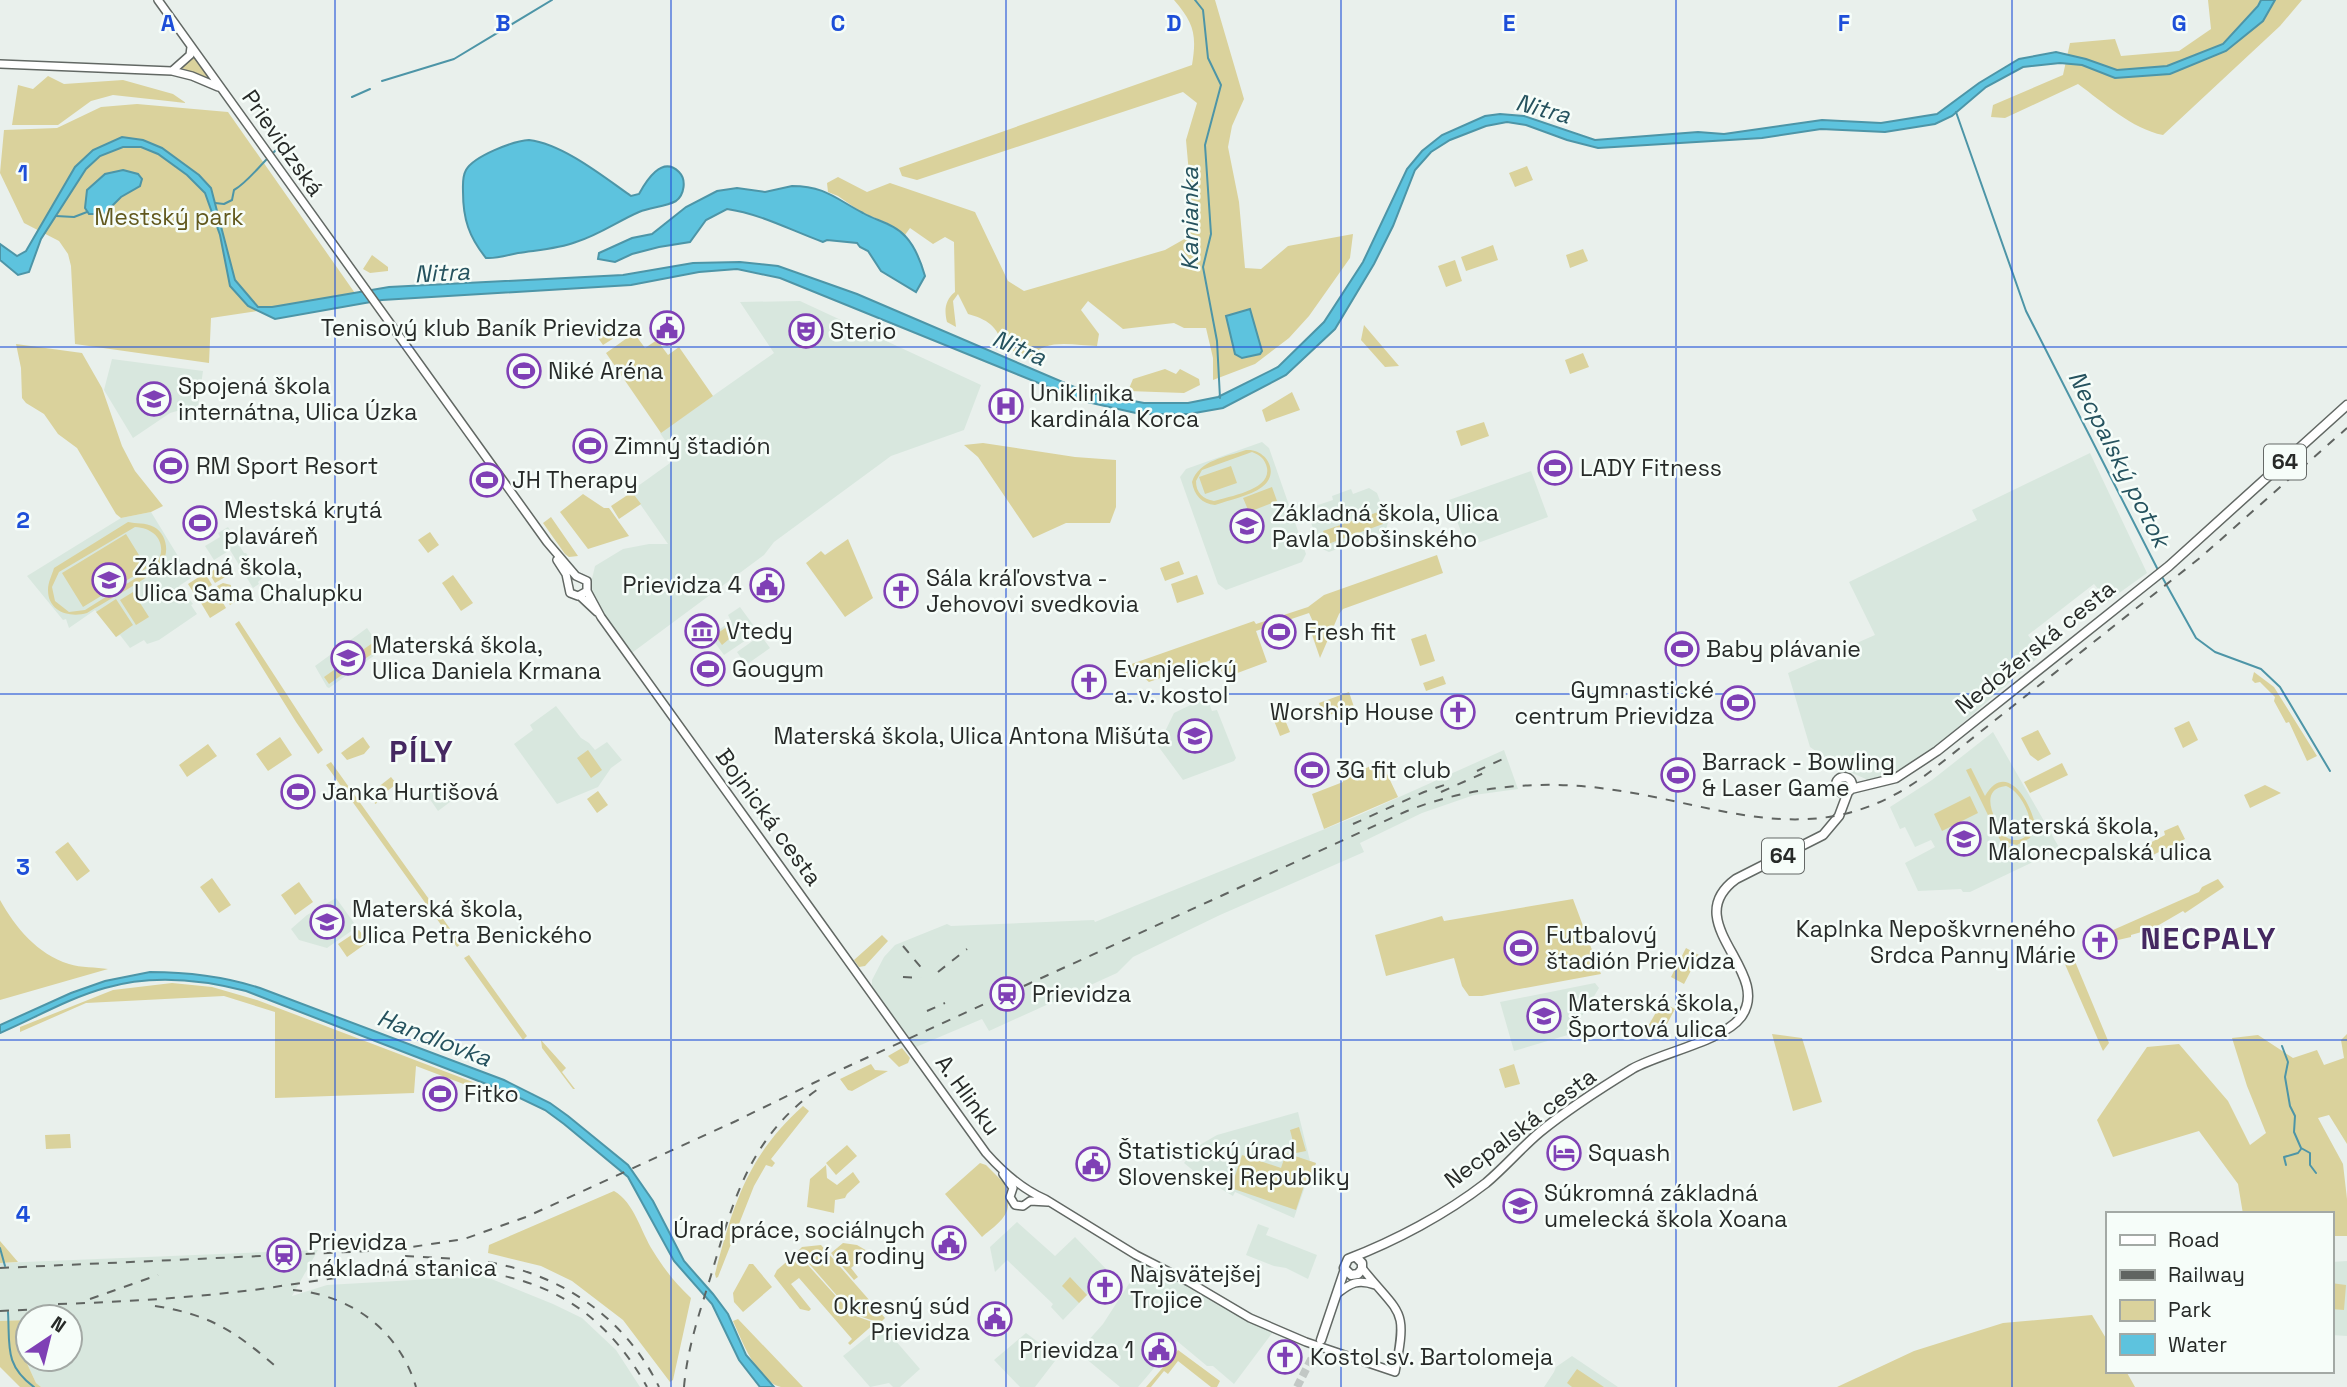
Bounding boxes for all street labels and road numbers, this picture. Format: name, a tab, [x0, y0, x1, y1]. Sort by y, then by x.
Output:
street label: Prievidzská	[235, 84, 331, 202]
road number: 64	[2264, 444, 2306, 480]
street label: Nedožerská cesta	[1949, 573, 2121, 721]
street label: Bojnická cesta	[709, 742, 829, 892]
road number: 64	[1762, 838, 1804, 874]
street label: A. Hlinku	[929, 1049, 1007, 1141]
street label: Necpalská cesta	[1438, 1061, 1602, 1195]

